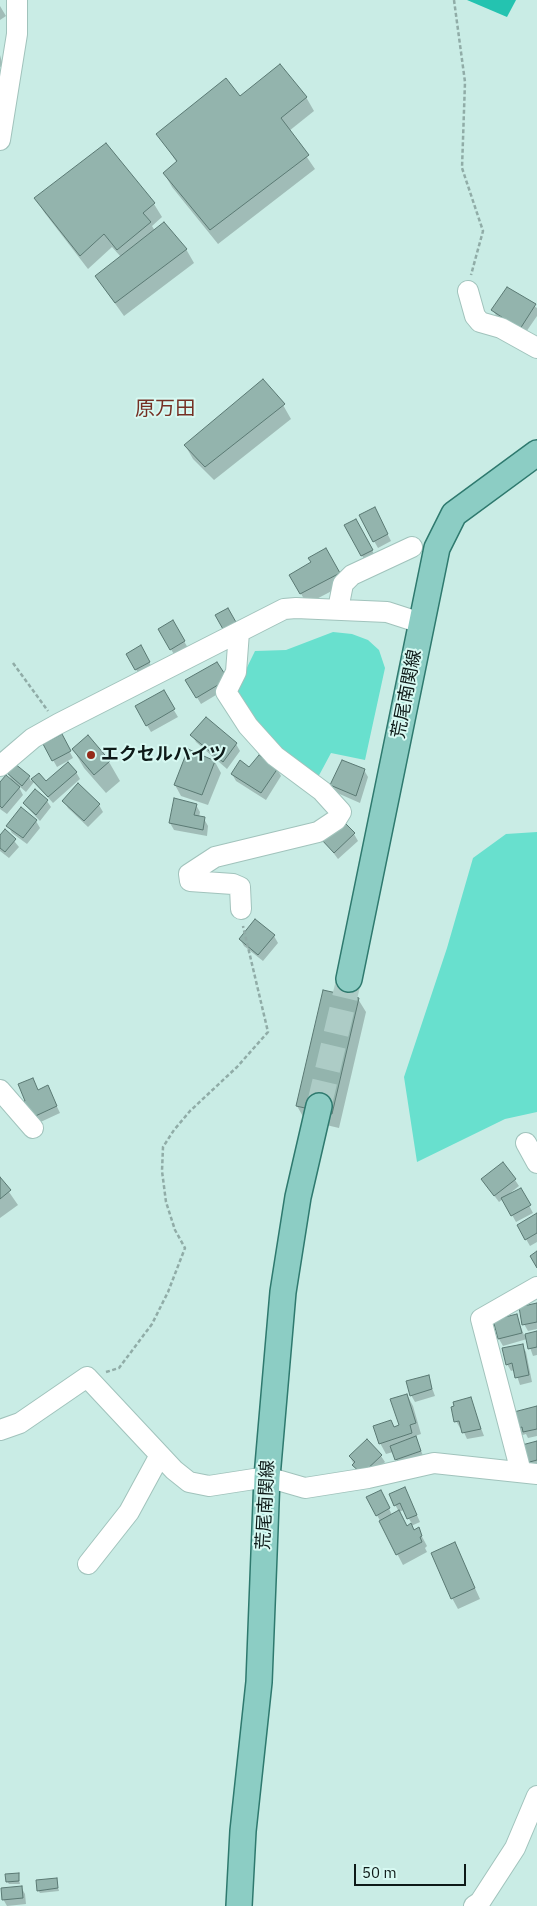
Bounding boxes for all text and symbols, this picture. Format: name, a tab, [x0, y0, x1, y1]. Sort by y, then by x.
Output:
district label: 原万田	[135, 397, 195, 421]
street label: 荒尾南関線	[388, 648, 426, 740]
place label: エクセルハイツ	[101, 744, 227, 766]
marker: エクセルハイツ	[85, 749, 97, 761]
street label: 荒尾南関線	[253, 1459, 279, 1551]
scale bar	[357, 1854, 470, 1886]
text: 50 m	[362, 1863, 397, 1882]

